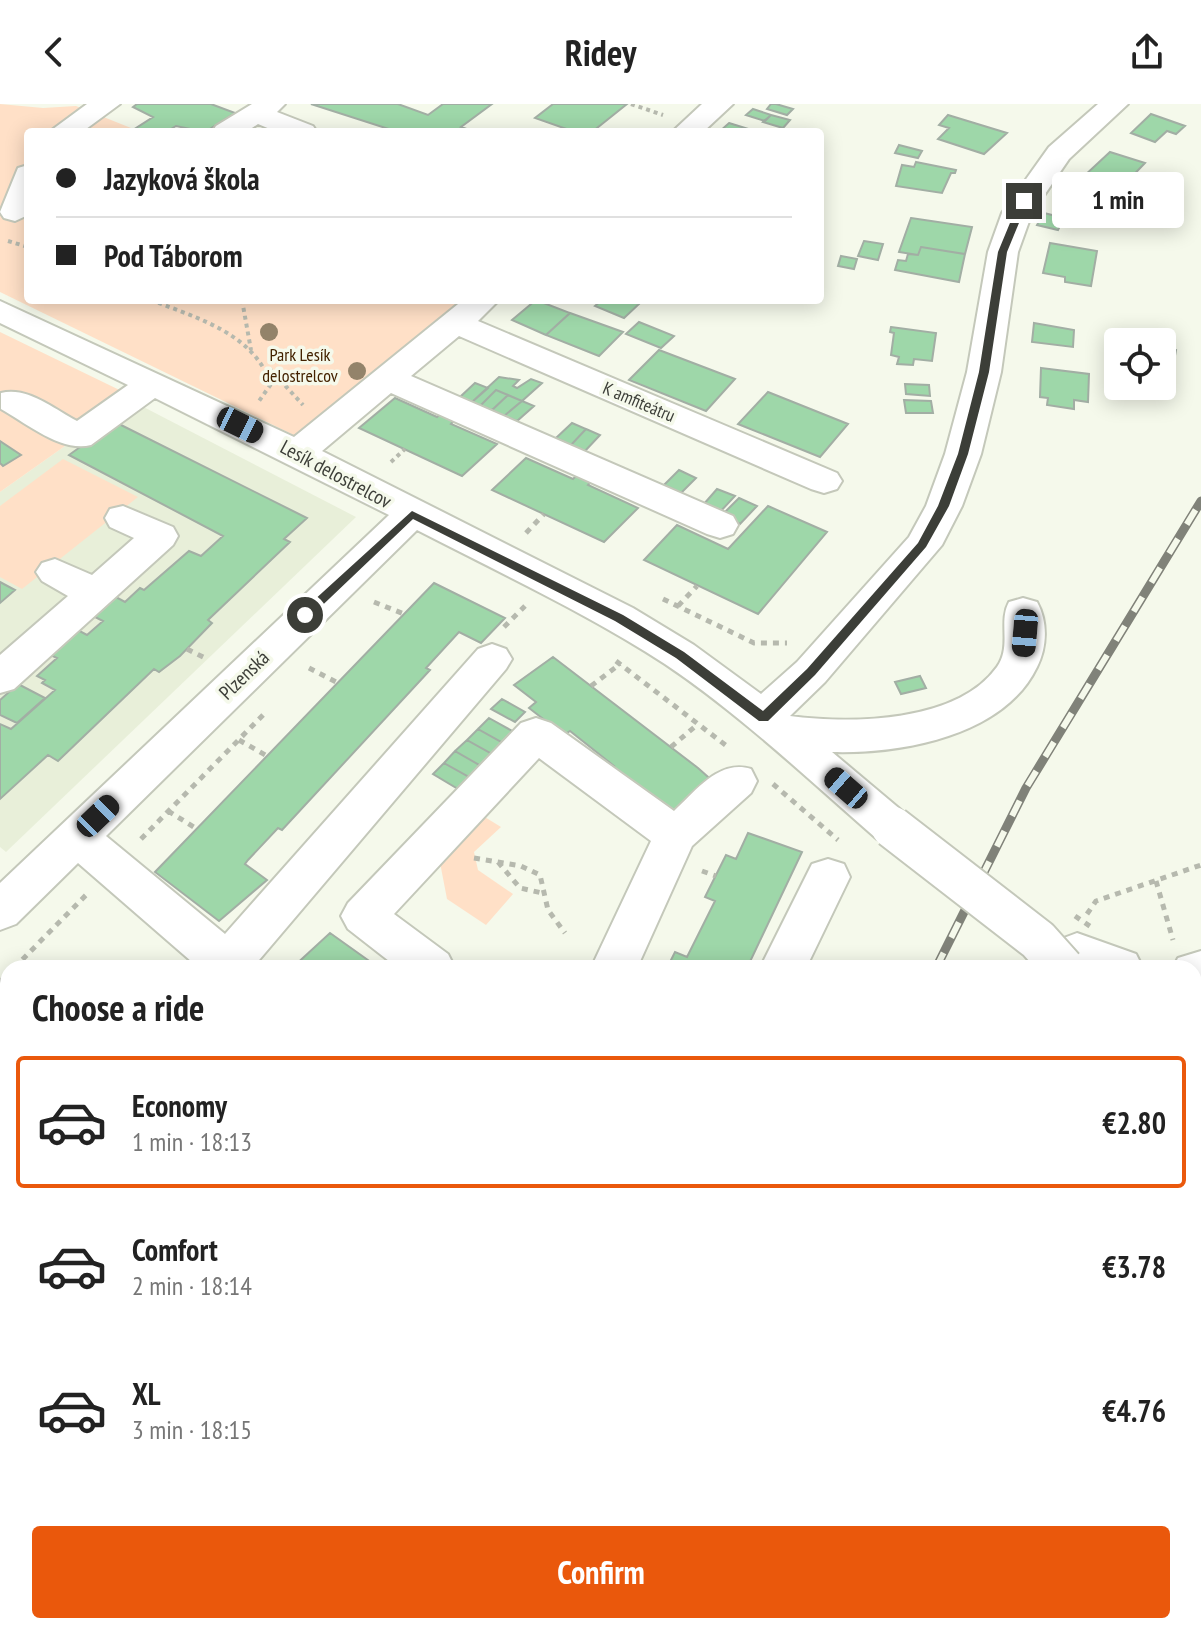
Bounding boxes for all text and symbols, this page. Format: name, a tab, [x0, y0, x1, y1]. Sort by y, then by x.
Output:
text: Ridey	[565, 29, 636, 76]
icon: back	[32, 30, 76, 74]
icon: share	[1125, 30, 1169, 74]
text: Jazyková škola	[104, 159, 260, 198]
callout: 1 min	[1052, 173, 1184, 229]
route end	[1006, 183, 1042, 219]
text: 1 min	[1092, 183, 1144, 216]
text: Pod Táborom	[104, 236, 243, 275]
map controls	[1104, 328, 1176, 400]
button: locate	[1104, 328, 1176, 400]
park label: Park Lesík delostrelcov	[262, 343, 338, 387]
street label: K amfiteátru	[600, 376, 679, 427]
car	[213, 404, 267, 446]
street label: Lesík delostrelcov	[276, 434, 396, 514]
route start	[287, 597, 323, 633]
car	[1011, 608, 1039, 658]
street label: Plzenská	[213, 645, 275, 705]
car	[820, 763, 872, 813]
car	[72, 791, 124, 841]
text: Choose a ride	[32, 984, 204, 1031]
icon: car	[36, 1086, 108, 1158]
text: Economy	[132, 1086, 227, 1125]
text: €2.80	[1102, 1103, 1166, 1142]
text: 1 min · 18:13	[132, 1125, 252, 1158]
icon: car	[36, 1230, 108, 1302]
text: Comfort	[132, 1230, 218, 1269]
text: €3.78	[1102, 1247, 1166, 1286]
text: 2 min · 18:14	[132, 1269, 252, 1302]
icon: car	[36, 1374, 108, 1446]
text: XL	[132, 1374, 161, 1413]
text: €4.76	[1102, 1391, 1166, 1430]
text: 3 min · 18:15	[132, 1413, 252, 1446]
button: Confirm	[32, 1526, 1170, 1618]

